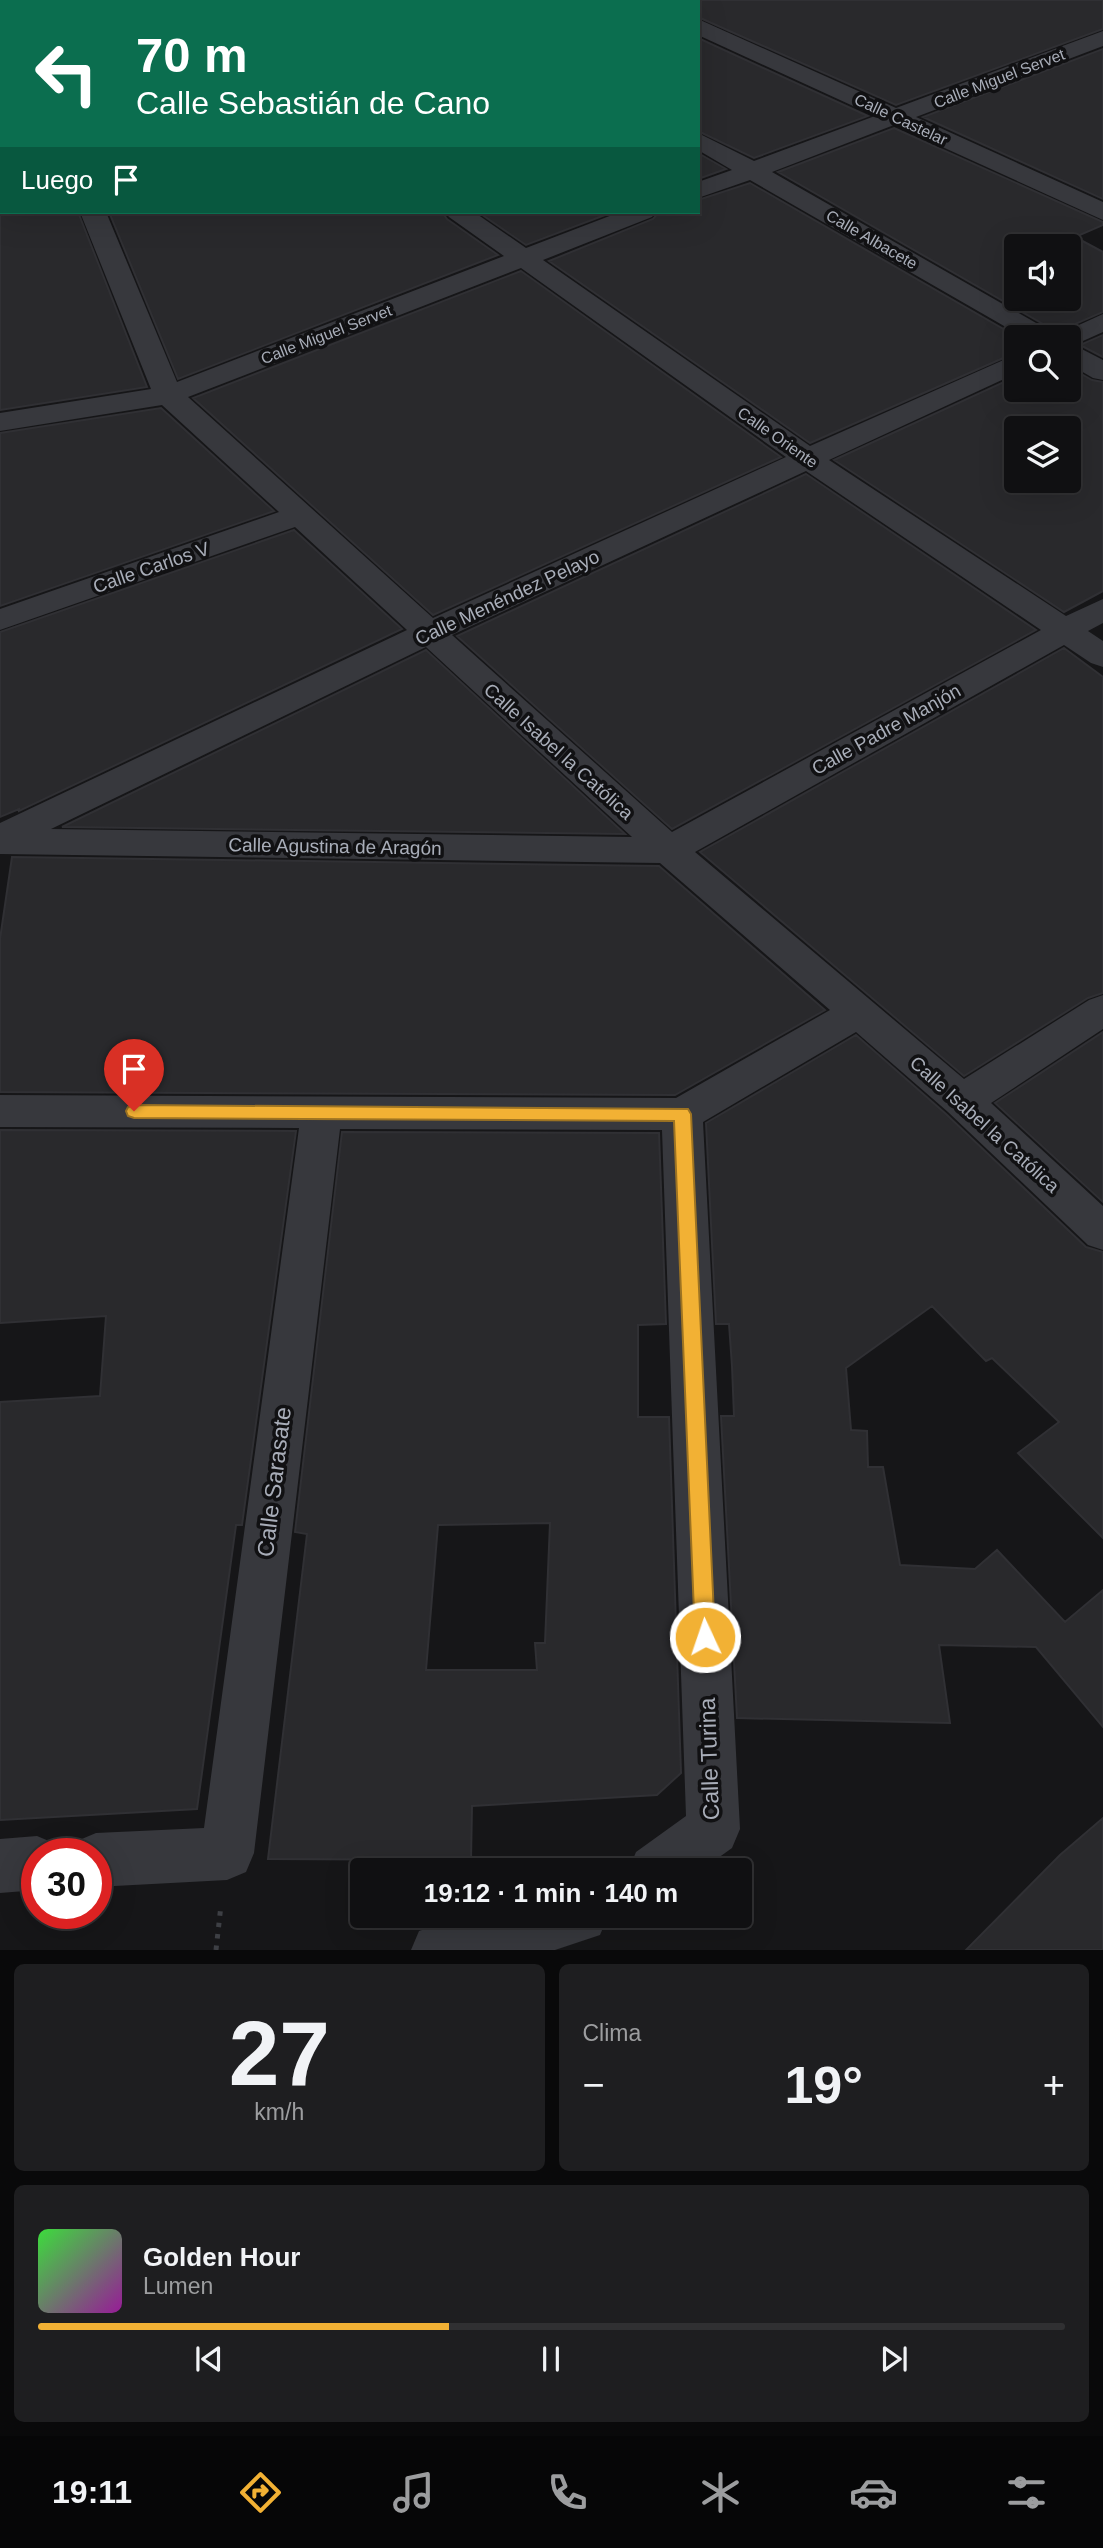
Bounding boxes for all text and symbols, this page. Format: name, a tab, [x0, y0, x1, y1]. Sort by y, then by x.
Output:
icon: left	[21, 28, 112, 119]
text: 70 m	[136, 28, 248, 82]
street label: Calle Miguel Servet	[931, 45, 1067, 111]
text: Calle Sebastián de Cano	[136, 85, 490, 121]
street label: Calle Castelar	[852, 91, 951, 149]
icon: arrive	[107, 161, 145, 199]
text: Luego	[21, 165, 93, 195]
street label: Calle Albacete	[823, 206, 920, 272]
map controls	[1004, 234, 1081, 493]
button: sound	[1004, 234, 1081, 311]
street label: Calle Miguel Servet	[258, 301, 394, 367]
button: search	[1004, 325, 1081, 402]
street label: Calle Oriente	[735, 404, 821, 471]
button: layers	[1004, 416, 1081, 493]
street label: Calle Carlos V	[90, 538, 212, 597]
street label: Calle Menéndez Pelayo	[412, 546, 603, 649]
street label: Calle Isabel la Católica	[480, 679, 638, 824]
street label: Calle Padre Manjón	[808, 680, 964, 779]
street label: Calle Agustina de Aragón	[228, 834, 442, 859]
pin	[104, 1039, 164, 1111]
icon: arrive	[115, 1050, 153, 1088]
street label: Calle Isabel la Católica	[906, 1052, 1064, 1197]
street label: Calle Sarasate	[252, 1406, 296, 1558]
position arrow	[668, 1600, 742, 1674]
street label: Calle Turina	[694, 1697, 724, 1821]
speed limit sign: 30	[21, 1838, 112, 1929]
text: 19:12 · 1 min · 140 m	[424, 1878, 678, 1908]
text: 27	[229, 2003, 330, 2104]
text: Clima	[583, 2020, 641, 2046]
text: 19°	[784, 2056, 863, 2114]
text: −	[583, 2064, 605, 2106]
text: +	[1043, 2064, 1065, 2106]
text: km/h	[254, 2099, 304, 2125]
text: Golden Hour	[143, 2242, 300, 2272]
text: Lumen	[143, 2273, 213, 2299]
icon: previous	[190, 2340, 228, 2378]
icon: pause	[532, 2340, 570, 2378]
icon: next	[875, 2340, 913, 2378]
icon: directions	[236, 2468, 285, 2517]
icon: music	[389, 2468, 438, 2517]
icon: phone	[543, 2468, 592, 2517]
icon: climate	[696, 2468, 745, 2517]
icon: car	[849, 2468, 898, 2517]
icon: filters	[1002, 2468, 1051, 2517]
text: 19:11	[52, 2474, 132, 2510]

